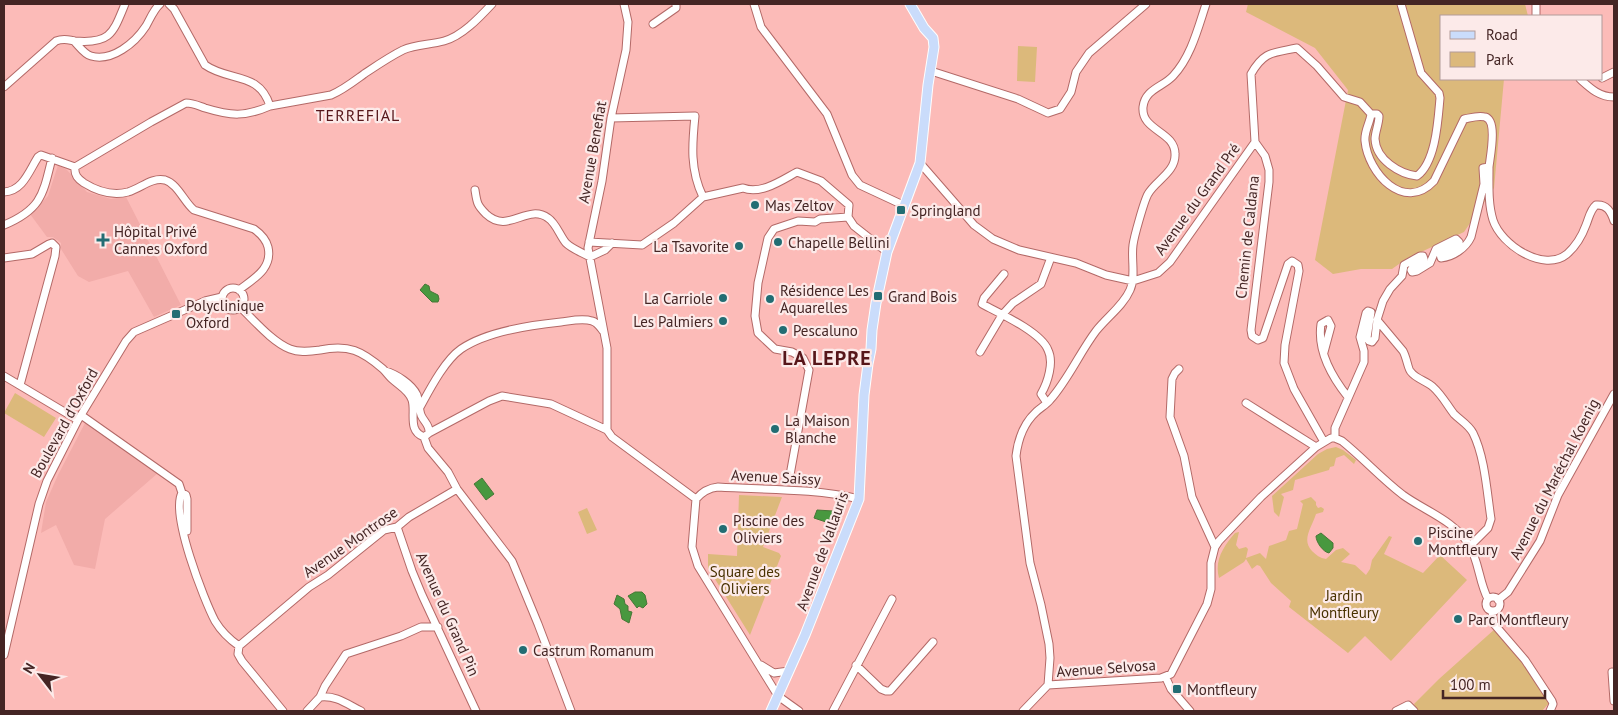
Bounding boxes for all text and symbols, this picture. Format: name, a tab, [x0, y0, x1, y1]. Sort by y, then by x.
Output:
legend	[1440, 15, 1603, 80]
text: Road	[1486, 25, 1518, 44]
text: Park	[1486, 50, 1514, 69]
street label: Avenue Benefiat	[574, 99, 610, 205]
district label: TERREFIAL	[316, 105, 400, 125]
street label: Avenue du Grand Pré	[1150, 139, 1244, 259]
street label: Chemin de Caldana	[1231, 174, 1263, 300]
place label: Mas Zeltov	[765, 196, 834, 215]
marker: Mas Zeltov	[749, 199, 761, 211]
place label: Springland	[911, 201, 981, 220]
marker: Springland	[895, 204, 907, 216]
place label: Hôpital Privé Cannes Oxford	[114, 222, 207, 258]
marker: Hôpital Privé Cannes Oxford	[96, 233, 110, 247]
place label: Chapelle Bellini	[788, 233, 890, 252]
marker: Chapelle Bellini	[772, 236, 784, 248]
place label: La Tsavorite	[653, 237, 729, 256]
marker: La Tsavorite	[733, 240, 745, 252]
place label: Résidence Les Aquarelles	[780, 281, 869, 317]
place label: Grand Bois	[888, 287, 957, 306]
place label: La Carriole	[644, 289, 713, 308]
marker: Grand Bois	[872, 290, 884, 302]
marker: La Carriole	[717, 292, 729, 304]
marker: Résidence Les Aquarelles	[764, 293, 776, 305]
place label: Polyclinique Oxford	[186, 296, 264, 332]
marker: Polyclinique Oxford	[170, 308, 182, 320]
place label: Les Palmiers	[633, 312, 713, 331]
marker: Les Palmiers	[717, 315, 729, 327]
place label: Pescaluno	[793, 321, 858, 340]
marker: Pescaluno	[777, 324, 789, 336]
district label: LA LEPRE	[782, 345, 872, 371]
street label: Boulevard d'Oxford	[26, 365, 102, 481]
street label: Avenue du Maréchal Koenig	[1505, 395, 1603, 563]
place label: La Maison Blanche	[785, 411, 850, 447]
marker: La Maison Blanche	[769, 423, 781, 435]
street label: Avenue Saissy	[731, 465, 821, 489]
street label: Avenue de Vallauris	[792, 489, 852, 613]
street label: Avenue Montrose	[299, 502, 401, 582]
place label: Piscine des Oliviers	[733, 511, 804, 547]
marker: Piscine des Oliviers	[717, 523, 729, 535]
place label: Piscine Montfleury	[1428, 523, 1498, 559]
marker: Piscine Montfleury	[1412, 535, 1424, 547]
street label: Avenue du Grand Pin	[412, 549, 484, 679]
park label: Square des Oliviers	[710, 562, 780, 598]
park label: Jardin Montfleury	[1309, 586, 1379, 622]
place label: Parc Montfleury	[1468, 610, 1569, 629]
marker: Parc Montfleury	[1452, 613, 1464, 625]
place label: Castrum Romanum	[533, 641, 654, 660]
marker: Castrum Romanum	[517, 644, 529, 656]
north arrow	[15, 650, 65, 700]
street label: Avenue Selvosa	[1056, 655, 1156, 681]
text: N	[19, 660, 39, 677]
scale bar	[1443, 668, 1546, 700]
text: 100 m	[1450, 675, 1491, 694]
place label: Montfleury	[1187, 680, 1257, 699]
marker: Montfleury	[1171, 683, 1183, 695]

